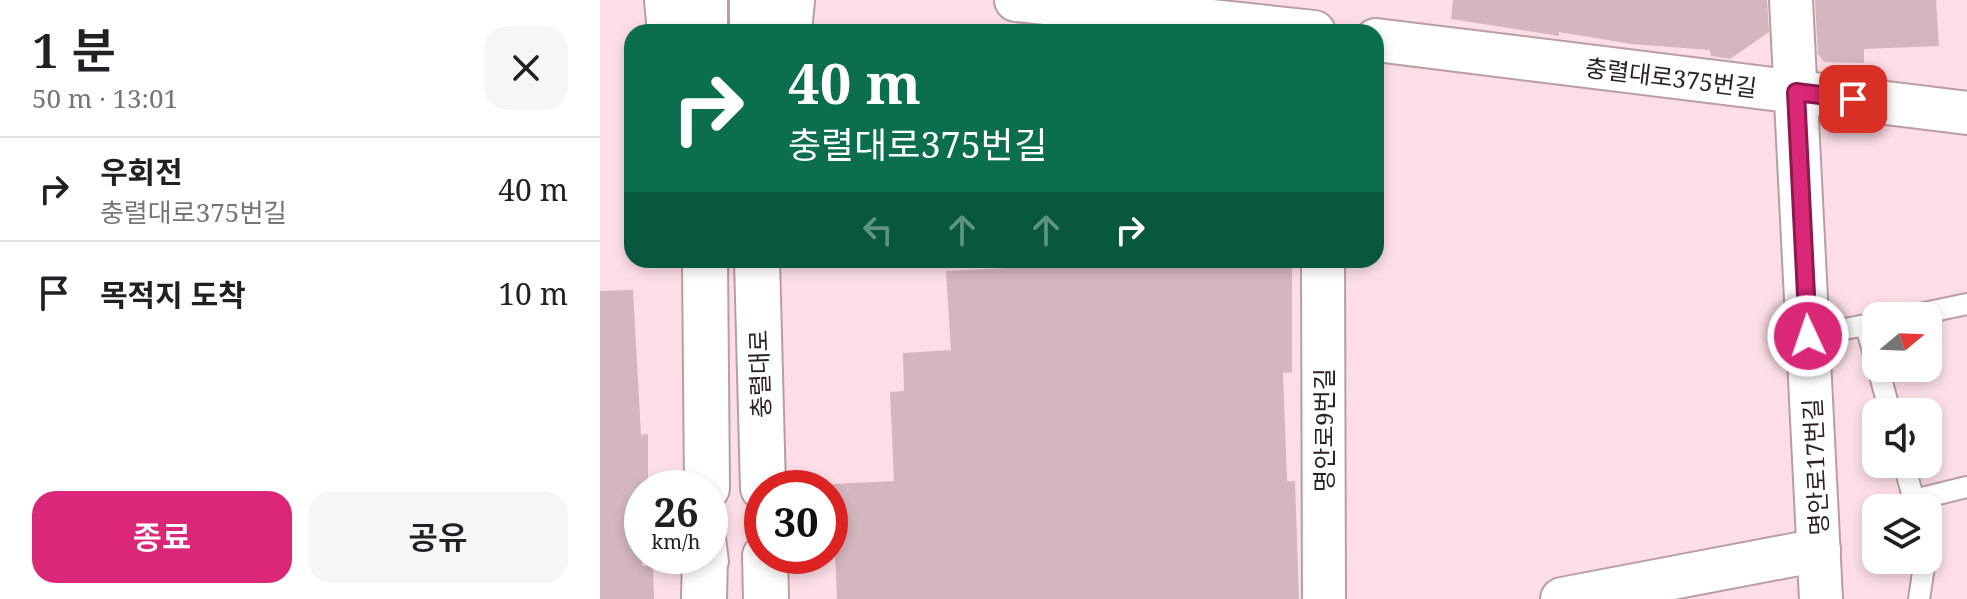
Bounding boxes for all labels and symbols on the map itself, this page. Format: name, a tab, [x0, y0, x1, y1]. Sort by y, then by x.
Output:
street label: 충렬대로375번길	[1583, 50, 1759, 104]
pin	[1819, 65, 1887, 133]
position arrow	[1766, 294, 1850, 378]
north arrow	[1862, 302, 1942, 382]
street label: 충렬대로	[741, 329, 777, 419]
street label: 명안로9번길	[1307, 368, 1340, 492]
street label: 명안로17번길	[1795, 398, 1835, 536]
speed limit sign: 30	[744, 470, 848, 574]

